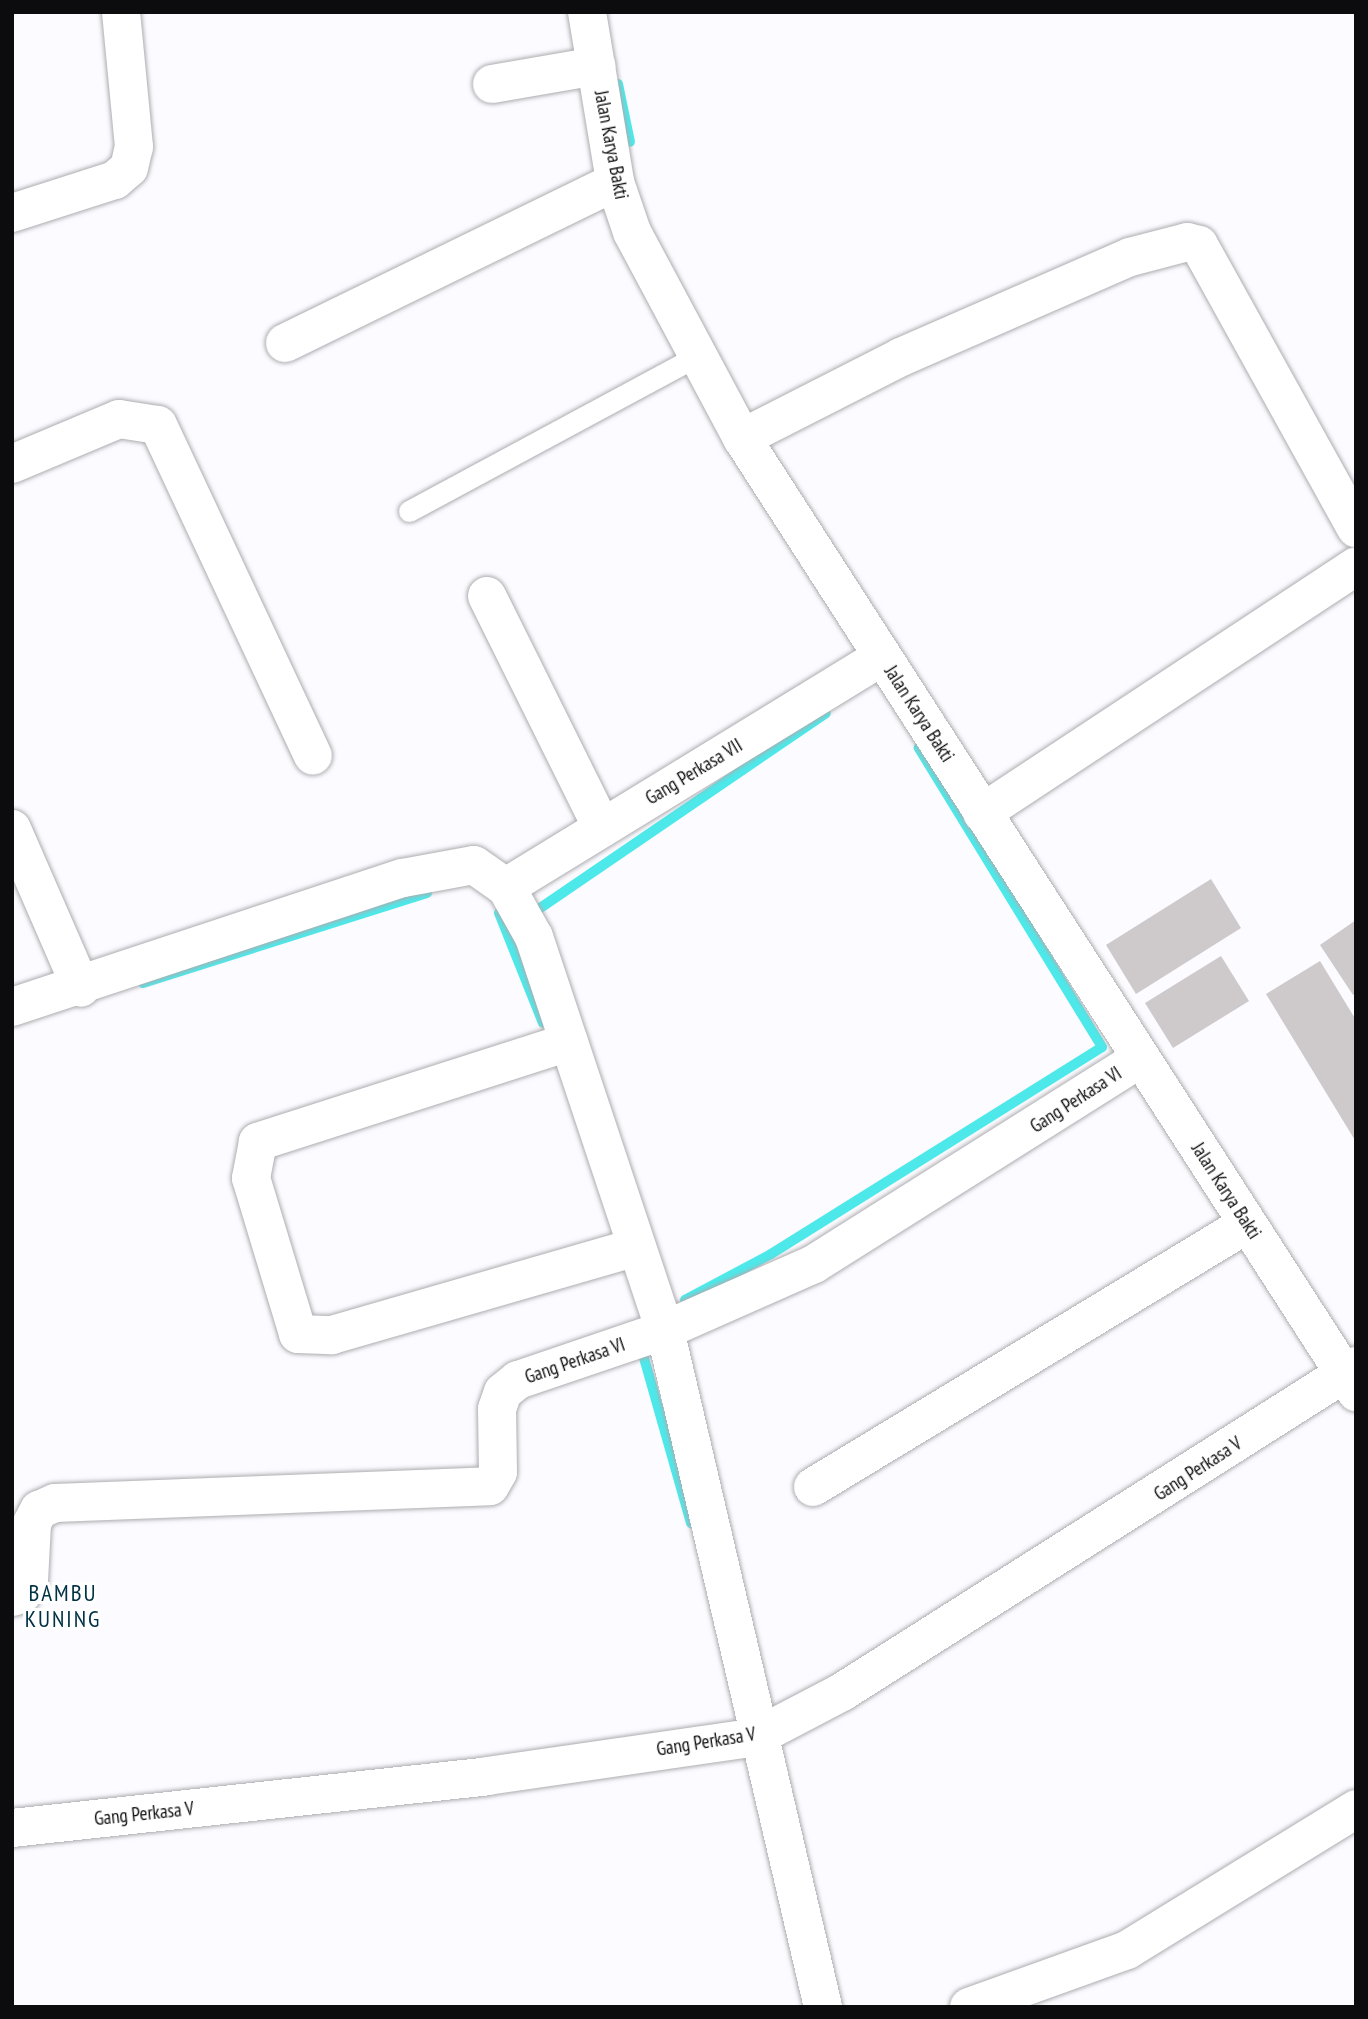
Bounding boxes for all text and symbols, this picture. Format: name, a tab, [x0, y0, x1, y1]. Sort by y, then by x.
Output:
street label: Jalan Karya Bakti	[589, 89, 633, 201]
street label: Jalan Karya Bakti	[879, 662, 959, 766]
street label: Gang Perkasa VII	[641, 734, 747, 810]
street label: Gang Perkasa VI	[1026, 1062, 1126, 1138]
street label: Jalan Karya Bakti	[1186, 1139, 1266, 1243]
street label: Gang Perkasa VI	[522, 1333, 628, 1389]
street label: Gang Perkasa V	[1150, 1432, 1246, 1506]
district label: BAMBU KUNING	[25, 1579, 101, 1633]
street label: Gang Perkasa V	[655, 1723, 757, 1761]
street label: Gang Perkasa V	[93, 1797, 195, 1831]

